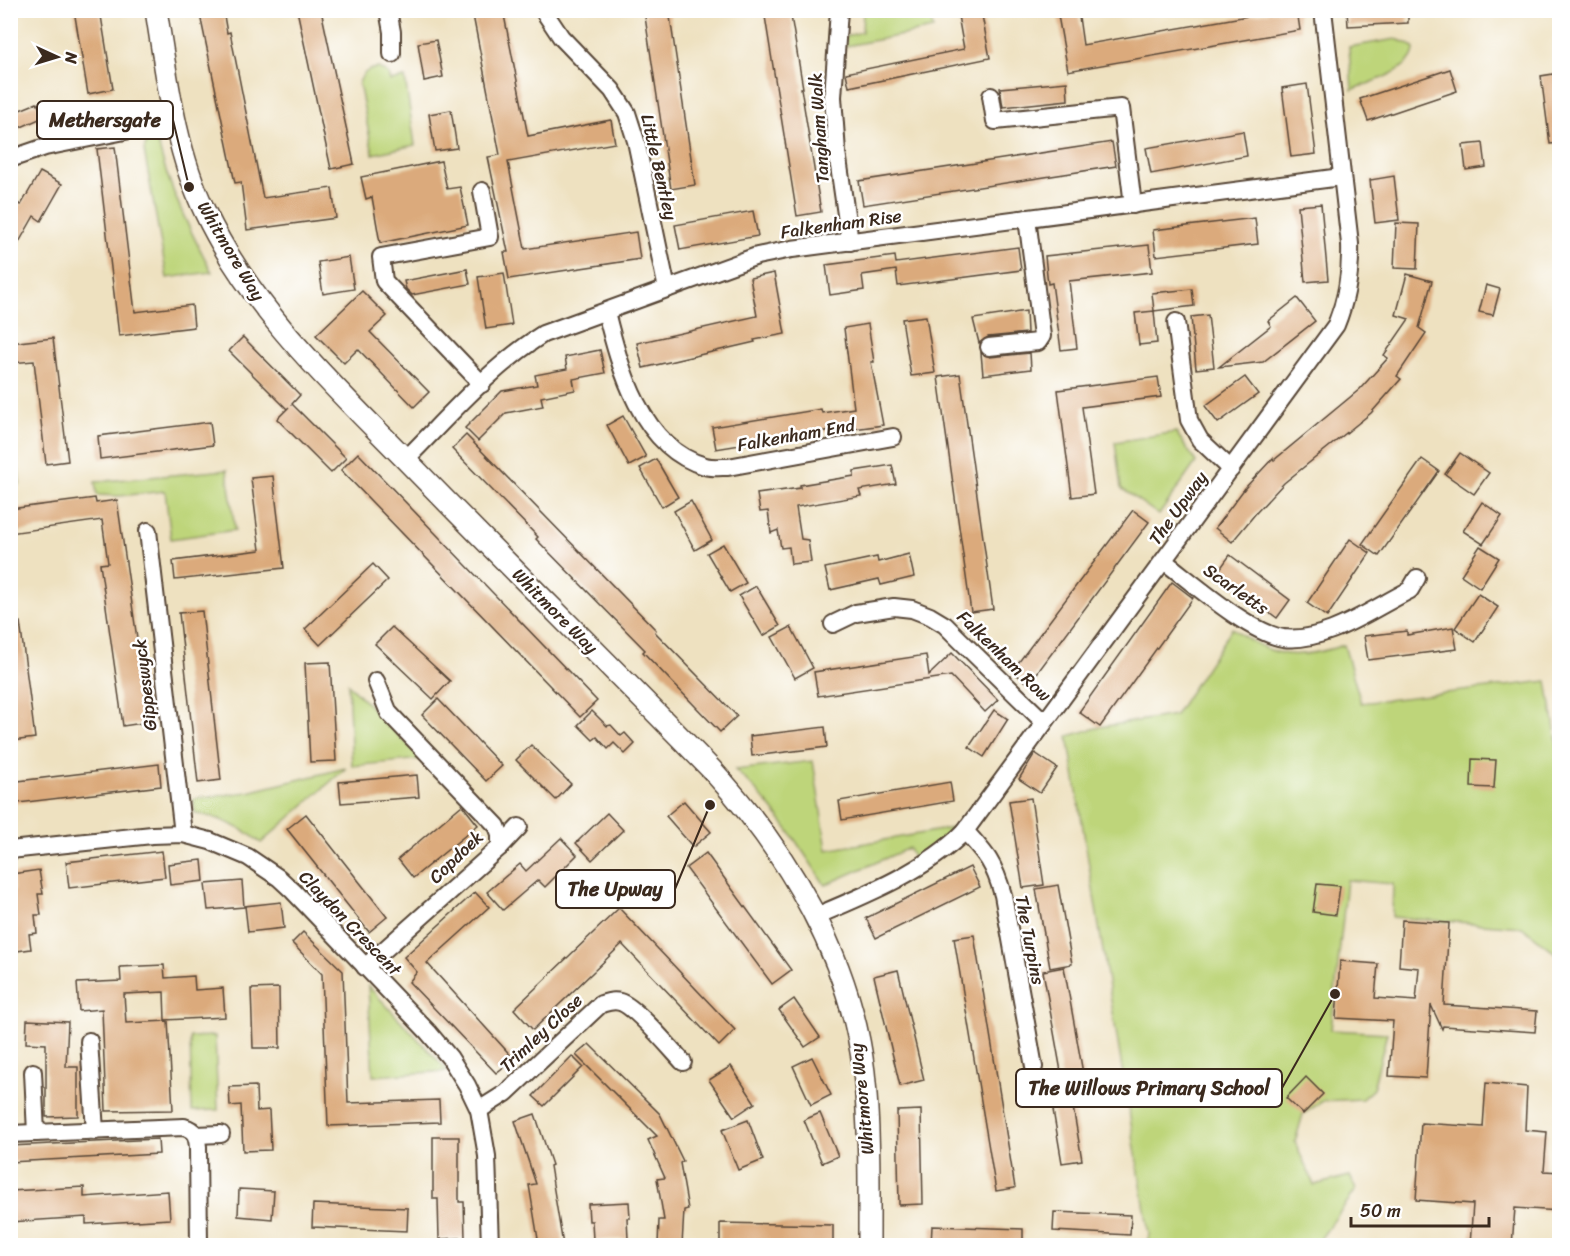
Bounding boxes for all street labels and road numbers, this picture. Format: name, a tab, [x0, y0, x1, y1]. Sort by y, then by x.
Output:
street label: Tangham Walk	[799, 72, 839, 184]
street label: Little Bentley	[631, 111, 687, 224]
street label: Whitmore Way	[188, 195, 274, 308]
street label: Falkenham Rise	[778, 200, 904, 248]
street label: Falkenham End	[735, 409, 859, 461]
street label: The Upway	[1140, 463, 1216, 552]
street label: Scarletts	[1196, 555, 1276, 624]
street label: Whitmore Way	[504, 560, 606, 662]
street label: Falkenham Row	[949, 602, 1059, 710]
street label: Gippeswyck	[123, 637, 166, 733]
street label: Copdoek	[421, 822, 491, 892]
street label: Claydon Crescent	[291, 862, 410, 984]
street label: The Turpins	[1006, 892, 1055, 988]
street label: Trimley Close	[492, 986, 590, 1080]
street label: Whitmore Way	[840, 1041, 884, 1156]

